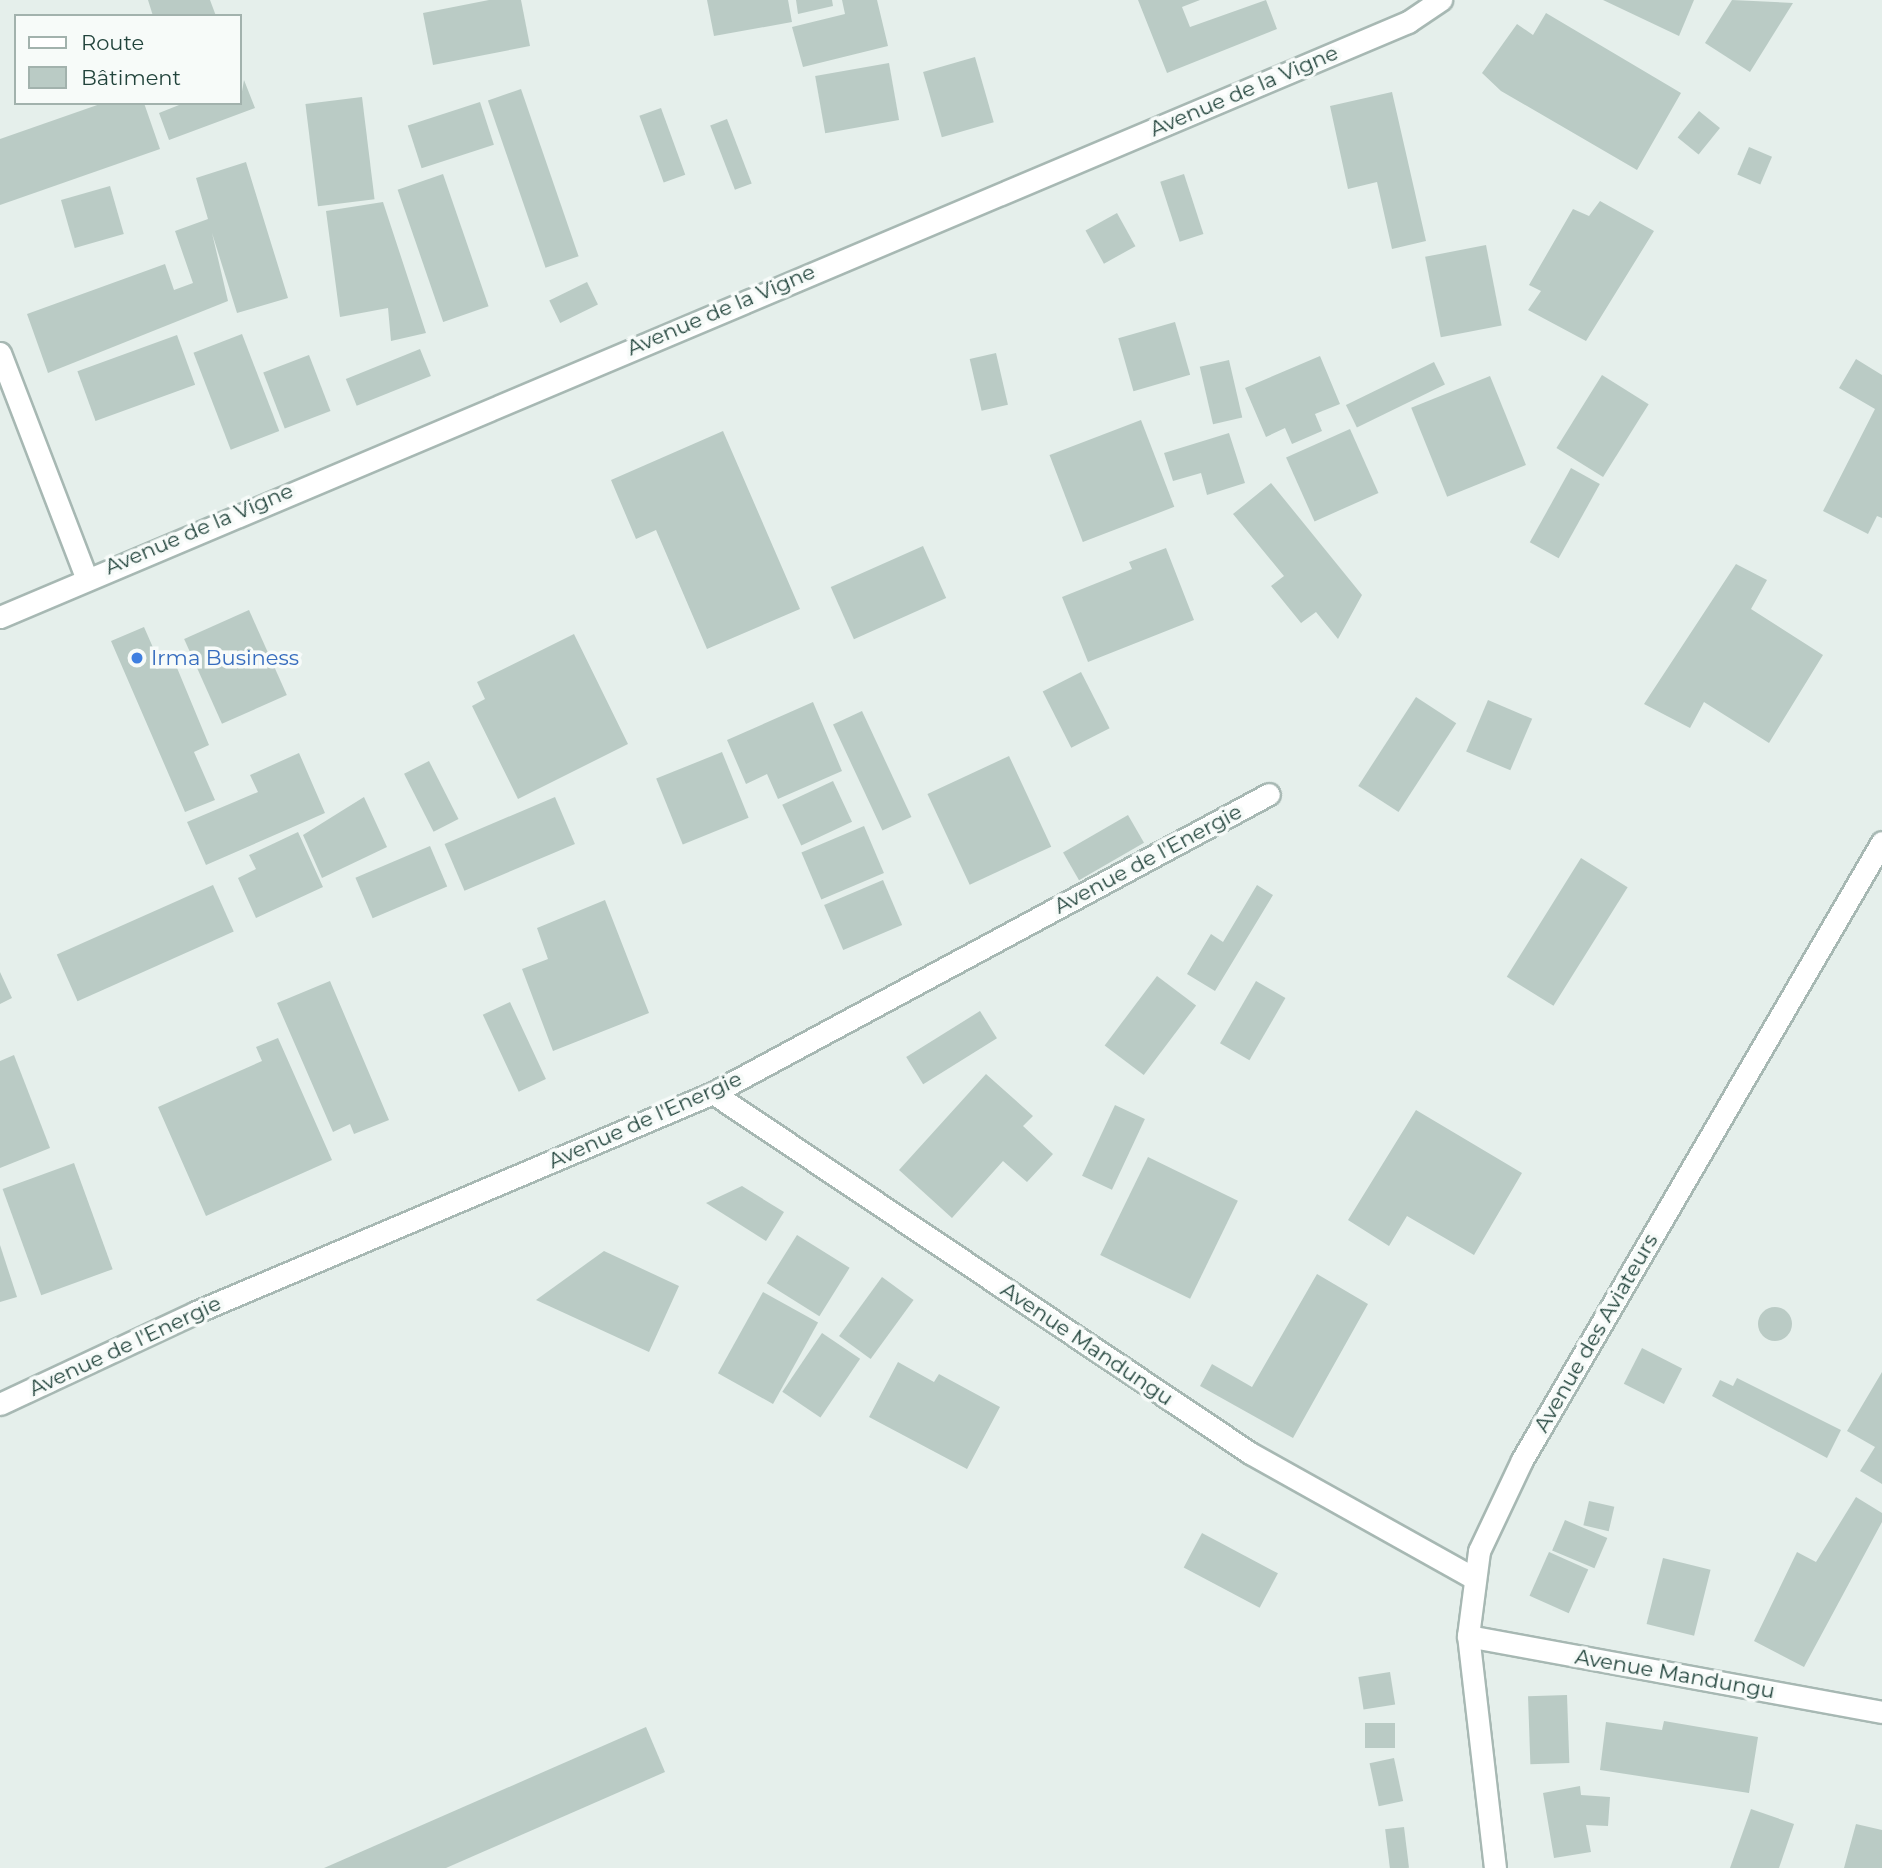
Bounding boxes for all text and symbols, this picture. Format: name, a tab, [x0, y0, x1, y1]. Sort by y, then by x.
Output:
legend	[14, 14, 242, 105]
text: Route	[81, 30, 144, 55]
street label: Avenue de la Vigne	[1146, 40, 1342, 142]
text: Bâtiment	[81, 65, 181, 90]
street label: Avenue de la Vigne	[623, 259, 819, 361]
street label: Avenue de la Vigne	[101, 478, 297, 580]
place label: Irma Business	[151, 645, 299, 671]
marker: Irma Business	[129, 650, 145, 666]
street label: Avenue de l'Energie	[1050, 799, 1246, 919]
street label: Avenue de l'Energie	[544, 1066, 746, 1174]
street label: Avenue des Aviateurs	[1529, 1229, 1663, 1437]
street label: Avenue Mandungu	[996, 1277, 1178, 1411]
street label: Avenue de l'Energie	[25, 1290, 225, 1402]
street label: Avenue Mandungu	[1573, 1644, 1777, 1704]

